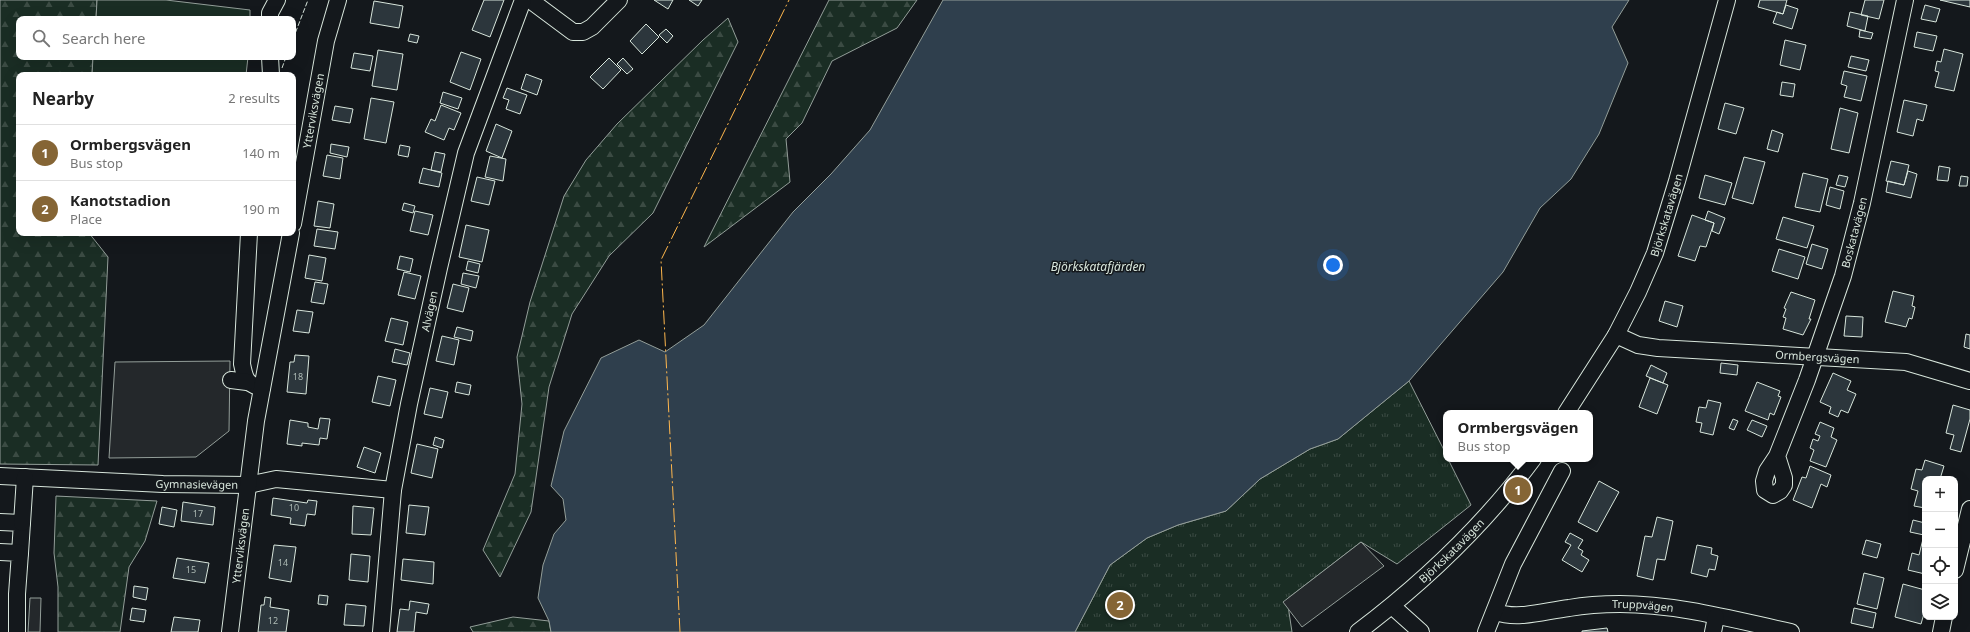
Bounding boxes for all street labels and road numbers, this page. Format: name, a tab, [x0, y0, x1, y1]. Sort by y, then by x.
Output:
street label: Ytterviksvägen	[299, 72, 327, 150]
street label: Björkskatavägen	[1646, 172, 1686, 258]
street label: Boskatavägen	[1837, 196, 1870, 270]
street label: Alvägen	[417, 289, 441, 333]
street label: Ormbergsvägen	[1775, 347, 1860, 366]
street label: Gymnasievägen	[155, 476, 238, 492]
street label: Ytterviksvägen	[228, 507, 252, 584]
street label: Björkskatavägen	[1415, 515, 1487, 586]
street label: Truppvägen	[1612, 596, 1675, 615]

